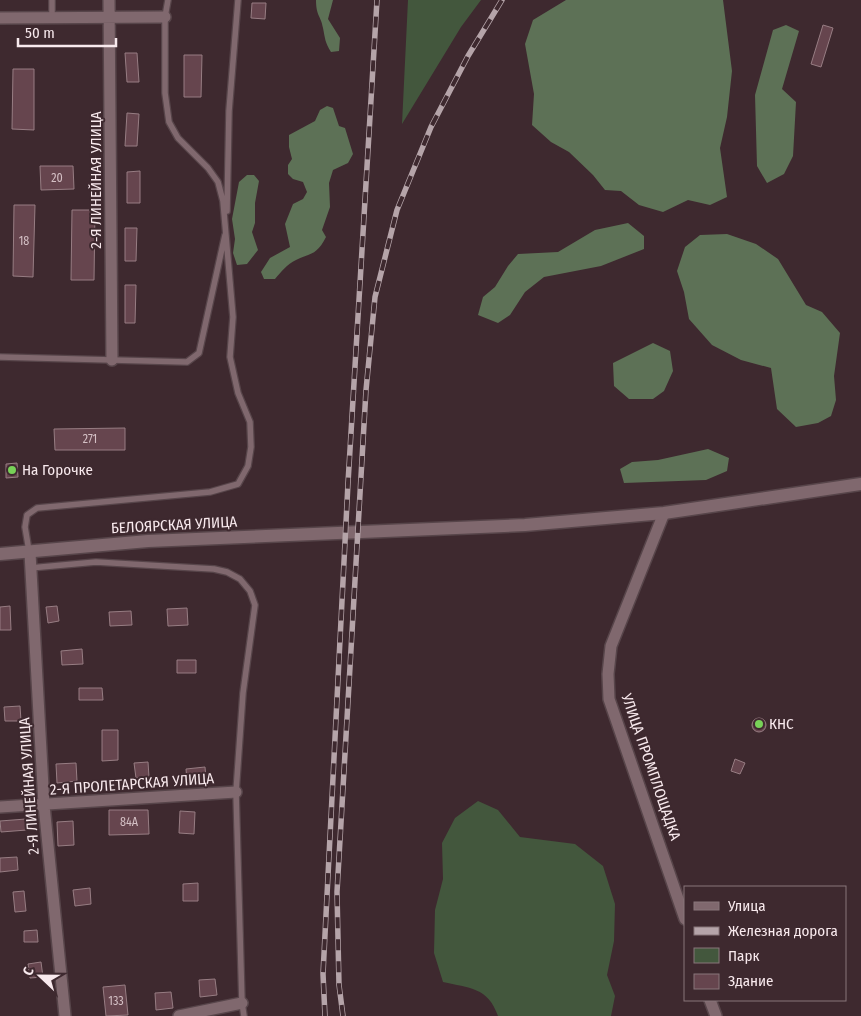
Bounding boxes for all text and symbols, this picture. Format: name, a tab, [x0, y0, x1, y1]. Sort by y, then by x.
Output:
scale bar	[18, 15, 115, 47]
text: 50 m	[25, 24, 55, 42]
street label: 2-Я ЛИНЕЙНАЯ УЛИЦА	[87, 111, 105, 249]
house number: 20	[51, 171, 63, 185]
house number: 18	[19, 234, 29, 248]
house number: 271	[83, 432, 97, 446]
place label: На Горочке	[22, 461, 93, 479]
marker: На Горочке	[6, 464, 18, 476]
street label: БЕЛОЯРСКАЯ УЛИЦА	[110, 513, 238, 537]
street label: УЛИЦА ПРОМПЛОЩАДКА	[617, 690, 685, 843]
place label: КНС	[769, 715, 794, 733]
street label: 2-Я ЛИНЕЙНАЯ УЛИЦА	[15, 717, 43, 855]
marker: КНС	[753, 718, 765, 730]
street label: 2-Я ПРОЛЕТАРСКАЯ УЛИЦА	[49, 769, 215, 799]
house number: 84А	[120, 815, 139, 829]
legend	[684, 886, 846, 1001]
text: Улица	[727, 897, 766, 915]
text: Железная дорога	[728, 922, 838, 940]
text: Парк	[728, 947, 759, 965]
north arrow	[15, 951, 65, 1001]
text: С	[19, 964, 38, 978]
text: Здание	[728, 972, 774, 990]
house number: 133	[108, 994, 124, 1008]

